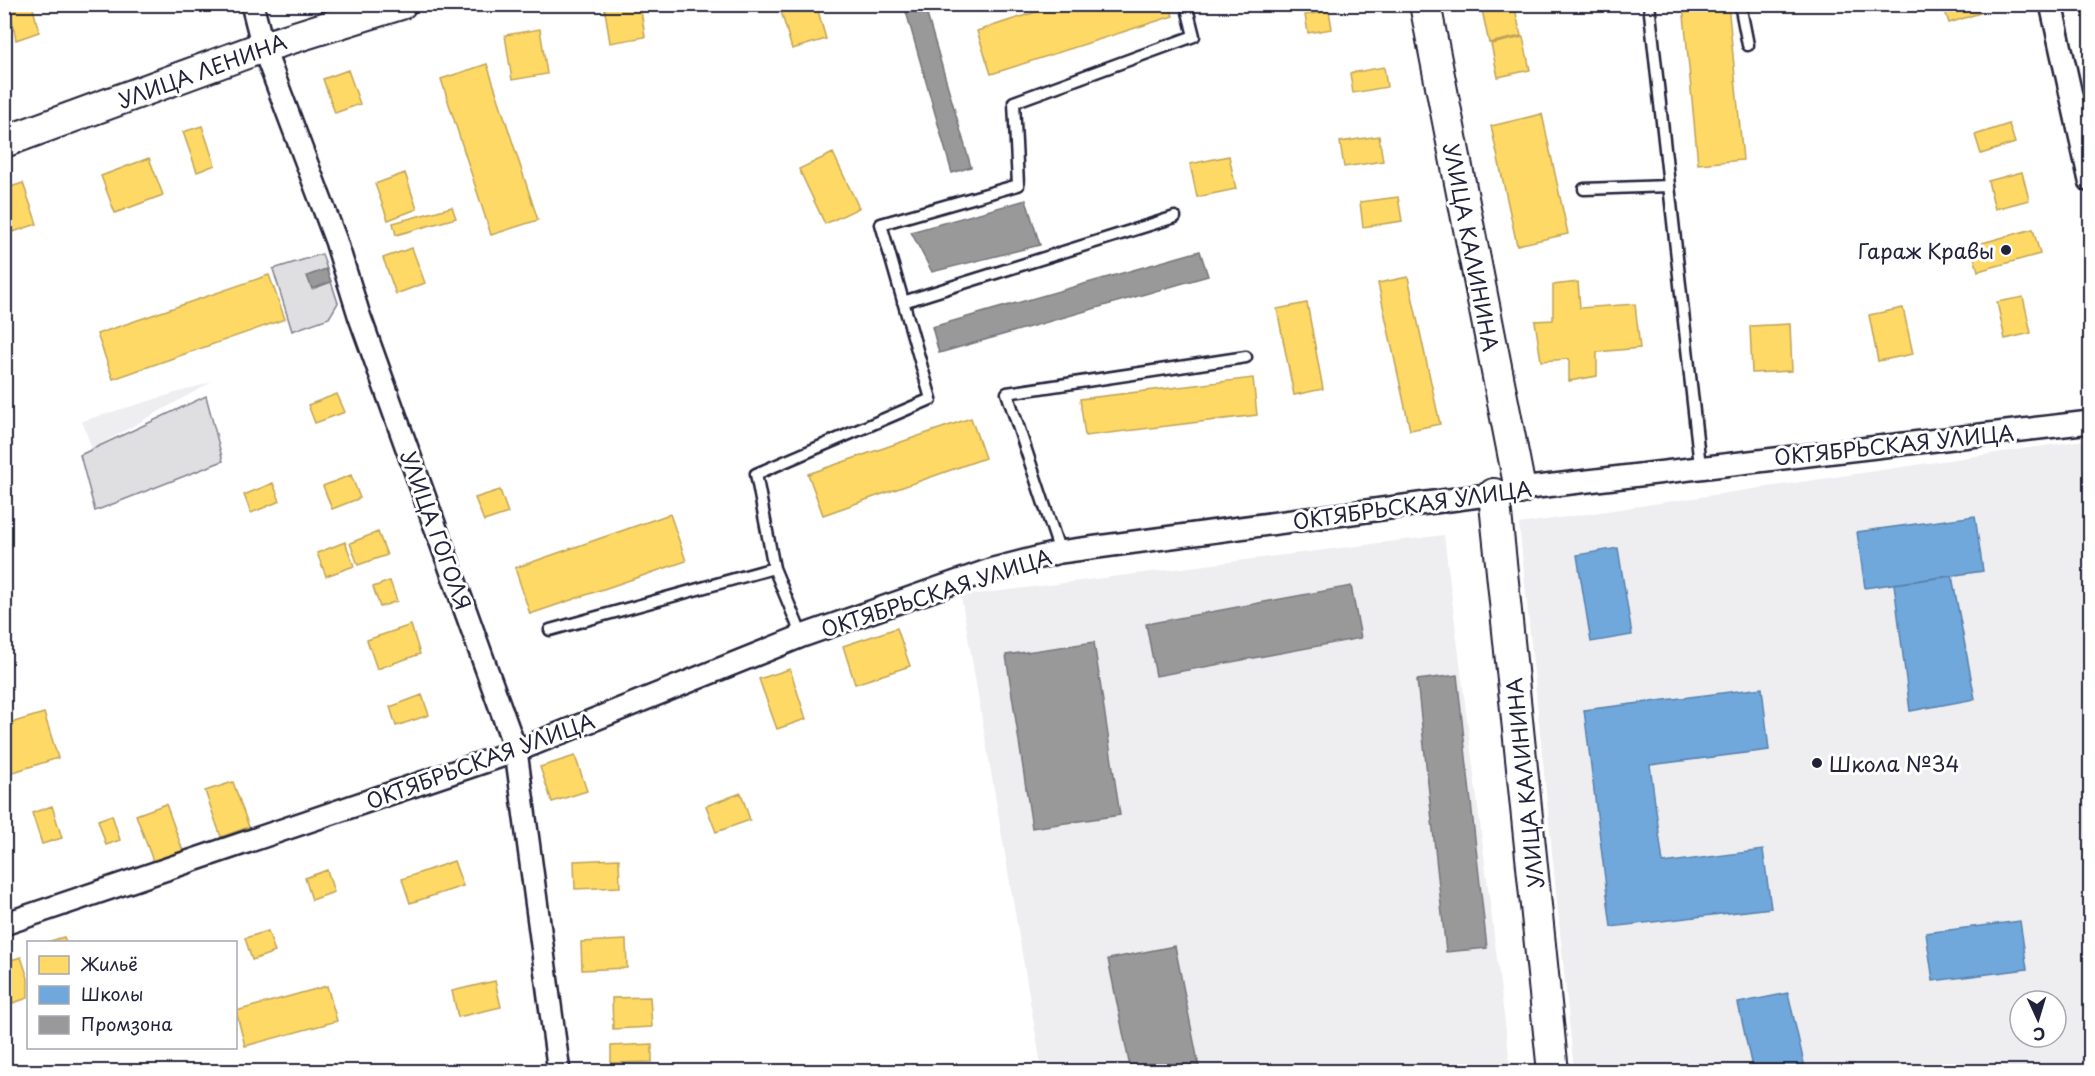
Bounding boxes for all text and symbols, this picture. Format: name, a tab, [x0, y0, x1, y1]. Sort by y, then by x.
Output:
street label: УЛИЦА ЛЕНИНА	[113, 25, 291, 115]
street label: УЛИЦА КАЛИНИНА	[1436, 140, 1508, 354]
place label: Гараж Кравы	[1858, 234, 1994, 266]
marker: Гараж Кравы	[1999, 243, 2013, 257]
street label: ОКТЯБРЬСКАЯ УЛИЦА	[1772, 415, 2016, 473]
street label: УЛИЦА ГОГОЛЯ	[393, 446, 481, 614]
street label: ОКТЯБРЬСКАЯ УЛИЦА	[1290, 471, 1534, 537]
street label: ОКТЯБРЬСКАЯ УЛИЦА	[816, 540, 1056, 644]
street label: УЛИЦА КАЛИНИНА	[1497, 676, 1551, 890]
street label: ОКТЯБРЬСКАЯ УЛИЦА	[361, 704, 599, 816]
place label: Школа №34	[1829, 747, 1959, 779]
marker: Школа №34	[1810, 756, 1824, 770]
legend	[27, 941, 237, 1049]
text: Жильё	[80, 950, 138, 977]
text: Школы	[81, 980, 144, 1007]
north arrow	[2008, 989, 2068, 1049]
text: Промзона	[81, 1010, 173, 1037]
text: С	[2032, 1023, 2046, 1047]

